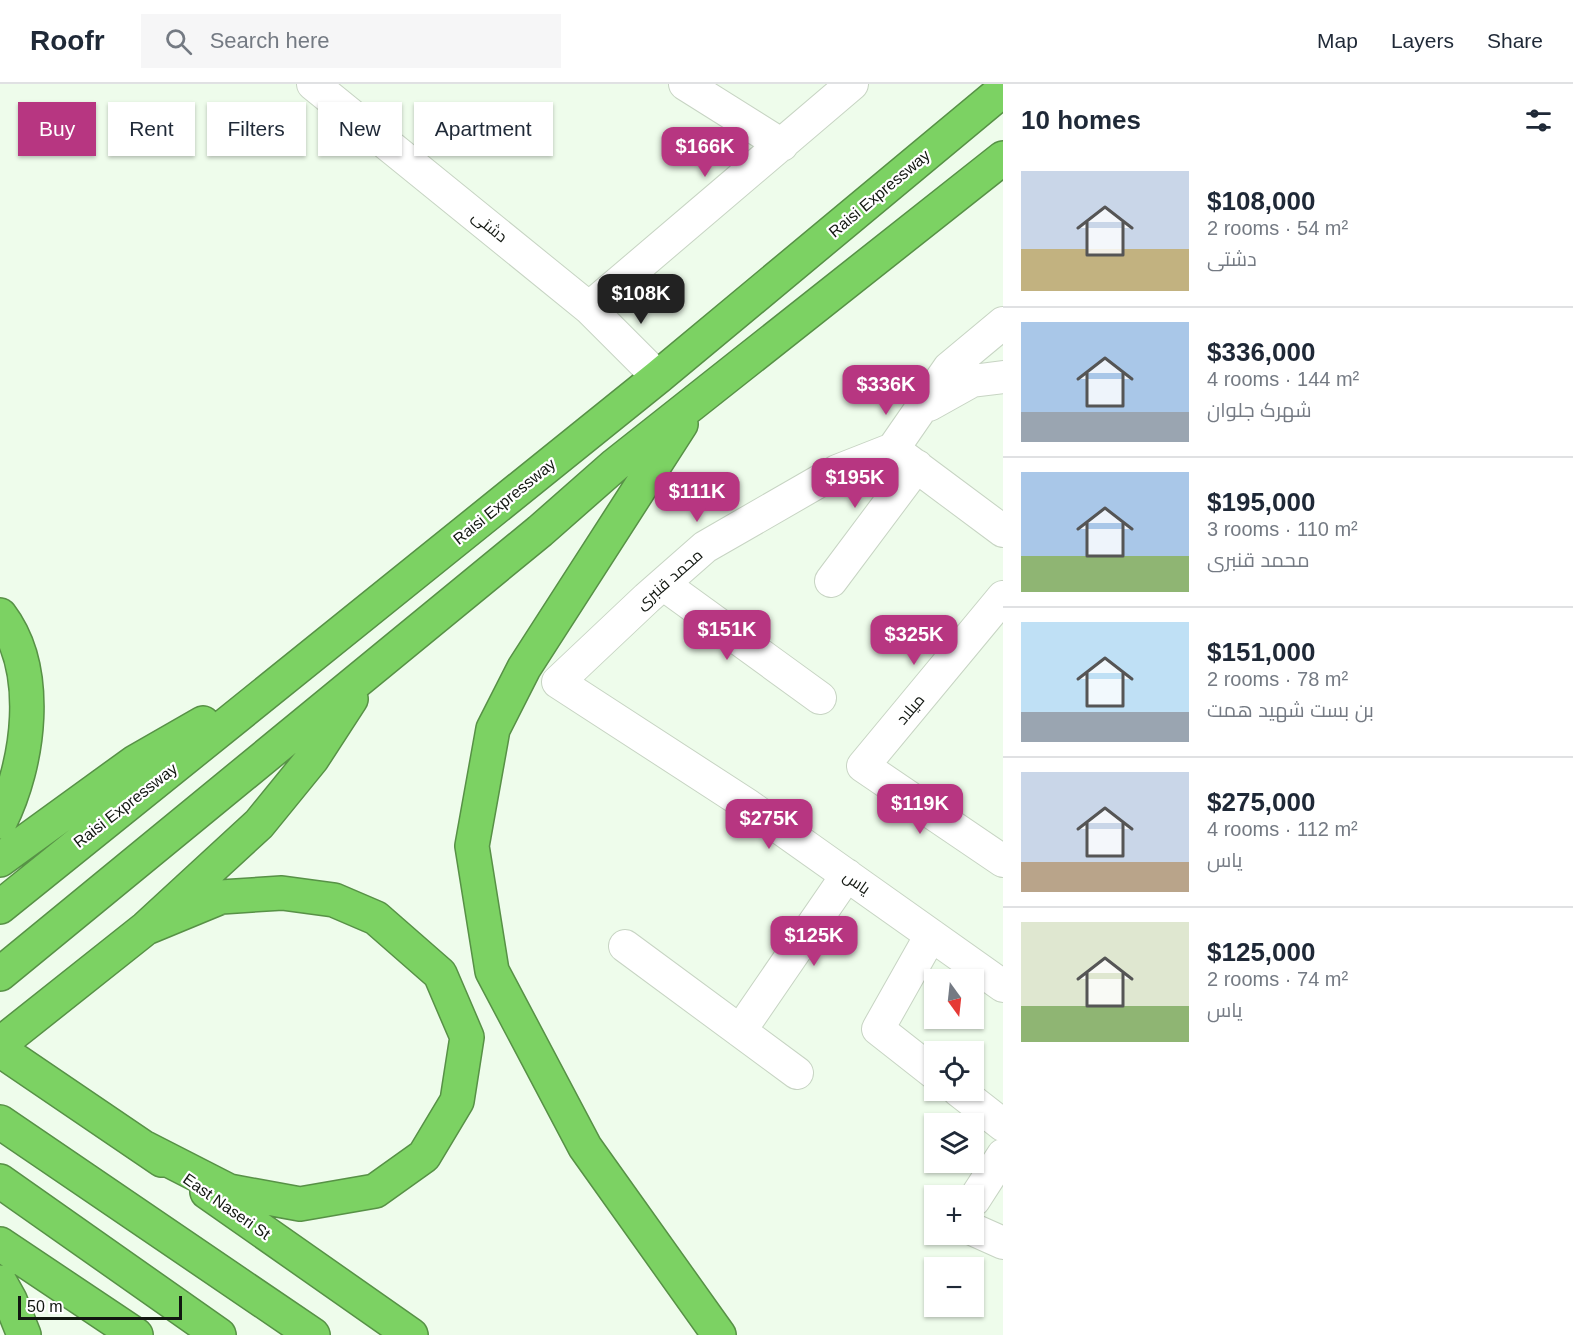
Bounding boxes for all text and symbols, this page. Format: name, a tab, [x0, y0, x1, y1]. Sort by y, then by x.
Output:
search box	[141, 14, 561, 68]
text: Roofr	[30, 25, 105, 56]
icon: search	[162, 25, 195, 58]
text: Search here	[210, 28, 330, 53]
text: Map	[1317, 29, 1358, 52]
text: Layers	[1391, 29, 1454, 52]
text: Share	[1487, 29, 1543, 52]
chip: Buy	[18, 102, 96, 156]
chip: Rent	[108, 102, 195, 156]
chip: Filters	[207, 102, 306, 156]
chip: New	[318, 102, 402, 156]
chip: Apartment	[414, 102, 553, 156]
icon: filters	[1522, 104, 1555, 137]
text: 10 homes	[1021, 105, 1141, 135]
pin: $166K	[663, 127, 747, 178]
text: $166K	[676, 135, 734, 157]
street label: Raisi Expressway	[825, 146, 933, 240]
text: $108,000	[1207, 186, 1315, 216]
icon: home	[1069, 195, 1141, 267]
street label: دشتی	[468, 207, 511, 247]
text: 2 rooms · 54 m²	[1207, 217, 1348, 239]
text: دشتی	[1207, 248, 1257, 270]
pin: $108K	[599, 274, 683, 325]
text: $108K	[612, 282, 670, 304]
text: $336,000	[1207, 337, 1315, 367]
icon: home	[1069, 346, 1141, 418]
pin: $336K	[844, 365, 928, 416]
text: 4 rooms · 144 m²	[1207, 368, 1359, 390]
text: $336K	[857, 373, 915, 395]
text: شهرک جلوان	[1207, 399, 1311, 421]
street label: Raisi Expressway	[450, 455, 559, 548]
pin: $195K	[813, 458, 897, 509]
text: $195K	[826, 466, 884, 488]
pin: $111K	[655, 472, 739, 523]
text: $111K	[669, 480, 725, 502]
text: $195,000	[1207, 487, 1315, 517]
icon: home	[1069, 496, 1141, 568]
text: 3 rooms · 110 m²	[1207, 518, 1358, 540]
street label: محمد قنبری	[633, 546, 707, 614]
text: محمد قنبری	[1207, 549, 1309, 571]
pin: $151K	[685, 610, 769, 661]
pin: $325K	[872, 615, 956, 666]
text: $151K	[698, 618, 756, 640]
text: $325K	[885, 623, 943, 645]
text: $151,000	[1207, 637, 1315, 667]
icon: home	[1069, 646, 1141, 718]
text: 2 rooms · 78 m²	[1207, 668, 1348, 690]
street label: میلاد	[893, 691, 928, 728]
text: بن بست شهید همت	[1207, 699, 1374, 721]
street label: Raisi Expressway	[70, 760, 180, 851]
pin: $119K	[878, 784, 962, 835]
text: $275,000	[1207, 787, 1315, 817]
text: $119K	[891, 792, 949, 814]
icon: home	[1069, 796, 1141, 868]
pin: $275K	[727, 799, 811, 850]
text: $275K	[740, 807, 798, 829]
text: 4 rooms · 112 m²	[1207, 818, 1358, 840]
text: یاس	[1207, 849, 1242, 871]
street label: یاس	[839, 867, 874, 900]
pin: $125K	[772, 916, 856, 967]
text: $125K	[785, 924, 843, 946]
text: $125,000	[1207, 937, 1315, 967]
icon: home	[1069, 946, 1141, 1018]
text: 2 rooms · 74 m²	[1207, 968, 1348, 990]
north arrow	[924, 969, 984, 1029]
map controls	[924, 969, 984, 1317]
text: یاس	[1207, 999, 1242, 1021]
button: locate	[924, 1041, 984, 1101]
button: layers	[924, 1113, 984, 1173]
street label: East Naseri St	[180, 1170, 274, 1243]
button: +	[924, 1185, 984, 1245]
button: −	[924, 1257, 984, 1317]
scale bar	[18, 1293, 182, 1320]
text: 50 m	[27, 1298, 63, 1315]

